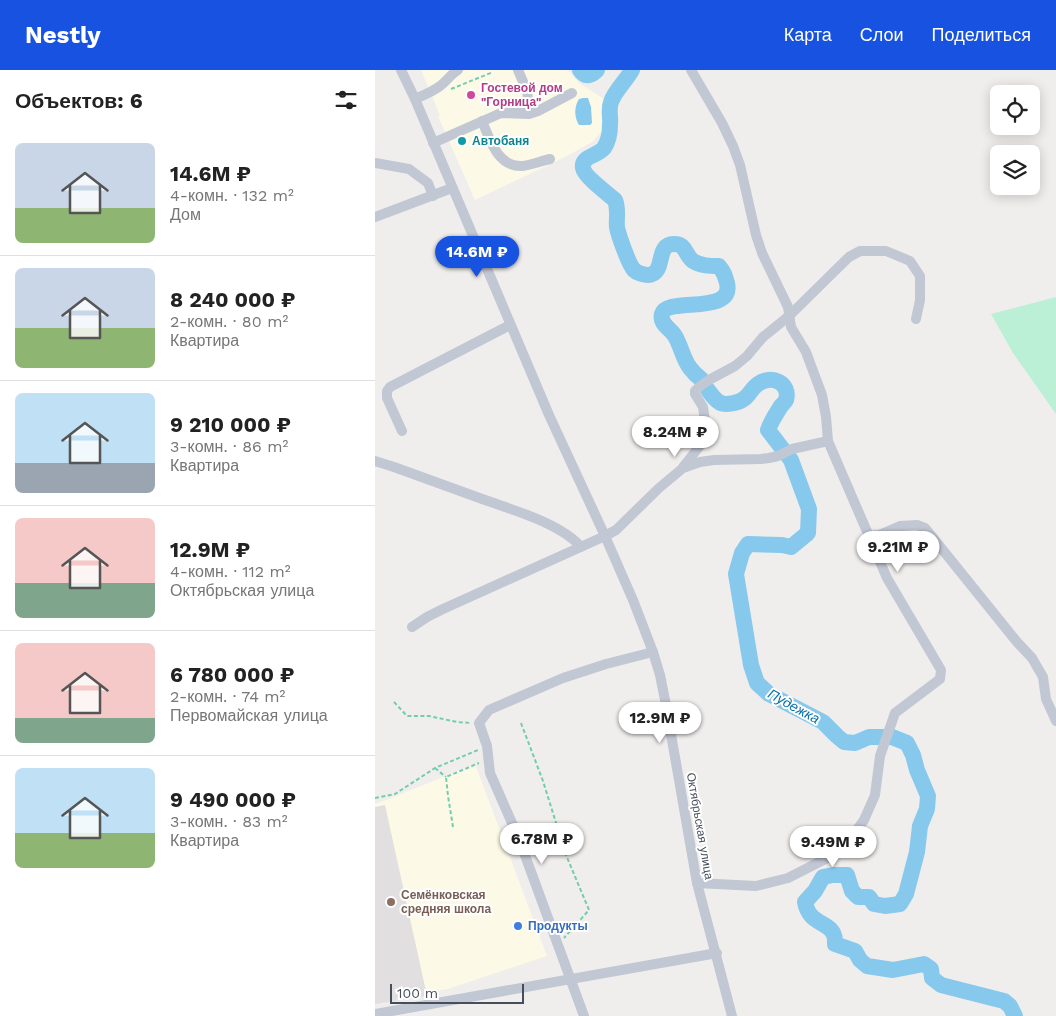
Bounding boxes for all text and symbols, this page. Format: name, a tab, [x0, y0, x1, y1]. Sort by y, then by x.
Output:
text: Nestly	[25, 21, 101, 49]
text: Карта	[784, 24, 832, 45]
text: Слои	[860, 24, 904, 45]
text: Поделиться	[932, 24, 1031, 45]
place label: Гостевой дом "Горница"	[481, 81, 563, 109]
map controls	[990, 85, 1040, 195]
button: locate	[990, 85, 1040, 135]
icon: filters	[332, 86, 360, 114]
text: Объектов: 6	[15, 88, 143, 113]
marker: Гостевой дом "Горница"	[465, 89, 477, 101]
place label: Автобаня	[472, 134, 529, 148]
marker: Автобаня	[456, 135, 468, 147]
button: layers	[990, 145, 1040, 195]
text: 14.6M ₽	[170, 161, 251, 186]
icon: home	[55, 163, 115, 223]
text: 4-комн. · 132 m²	[170, 186, 294, 205]
text: Дом	[170, 205, 201, 224]
pin: 14.6M ₽	[431, 236, 523, 278]
text: 14.6M ₽	[446, 242, 508, 261]
text: 8 240 000 ₽	[170, 287, 296, 312]
icon: home	[55, 288, 115, 348]
text: 2-комн. · 80 m²	[170, 312, 288, 331]
text: Квартира	[170, 331, 239, 350]
text: 9 210 000 ₽	[170, 412, 291, 437]
icon: home	[55, 413, 115, 473]
pin: 8.24M ₽	[629, 416, 721, 458]
text: 8.24M ₽	[643, 422, 707, 441]
text: 3-комн. · 86 m²	[170, 437, 288, 456]
text: Квартира	[170, 456, 239, 475]
pin: 9.21M ₽	[852, 530, 944, 573]
text: 12.9M ₽	[170, 537, 250, 562]
text: 9.21M ₽	[868, 537, 928, 556]
icon: home	[55, 538, 115, 598]
text: 4-комн. · 112 m²	[170, 562, 291, 581]
text: Октябрьская улица	[170, 581, 314, 600]
text: 6 780 000 ₽	[170, 662, 294, 687]
icon: home	[55, 663, 115, 723]
water label: Пудежка	[765, 685, 823, 727]
text: 2-комн. · 74 m²	[170, 687, 285, 706]
pin: 12.9M ₽	[614, 702, 706, 744]
text: Первомайская улица	[170, 706, 328, 725]
text: 12.9M ₽	[629, 708, 691, 727]
street label: Октябрьская улица	[684, 771, 716, 881]
text: 9 490 000 ₽	[170, 787, 296, 812]
icon: home	[55, 788, 115, 848]
text: 3-комн. · 83 m²	[170, 812, 288, 831]
pin: 6.78M ₽	[496, 822, 588, 865]
pin: 9.49M ₽	[787, 826, 879, 868]
text: 6.78M ₽	[511, 829, 573, 848]
text: Квартира	[170, 831, 239, 850]
text: 9.49M ₽	[801, 832, 865, 851]
place label: Семёнковская средняя школа	[401, 888, 491, 916]
marker: Семёнковская средняя школа	[385, 896, 397, 908]
place label: Продукты	[528, 919, 588, 933]
marker: Продукты	[512, 920, 524, 932]
scale bar	[390, 981, 524, 1004]
text: 100 m	[397, 985, 438, 1001]

